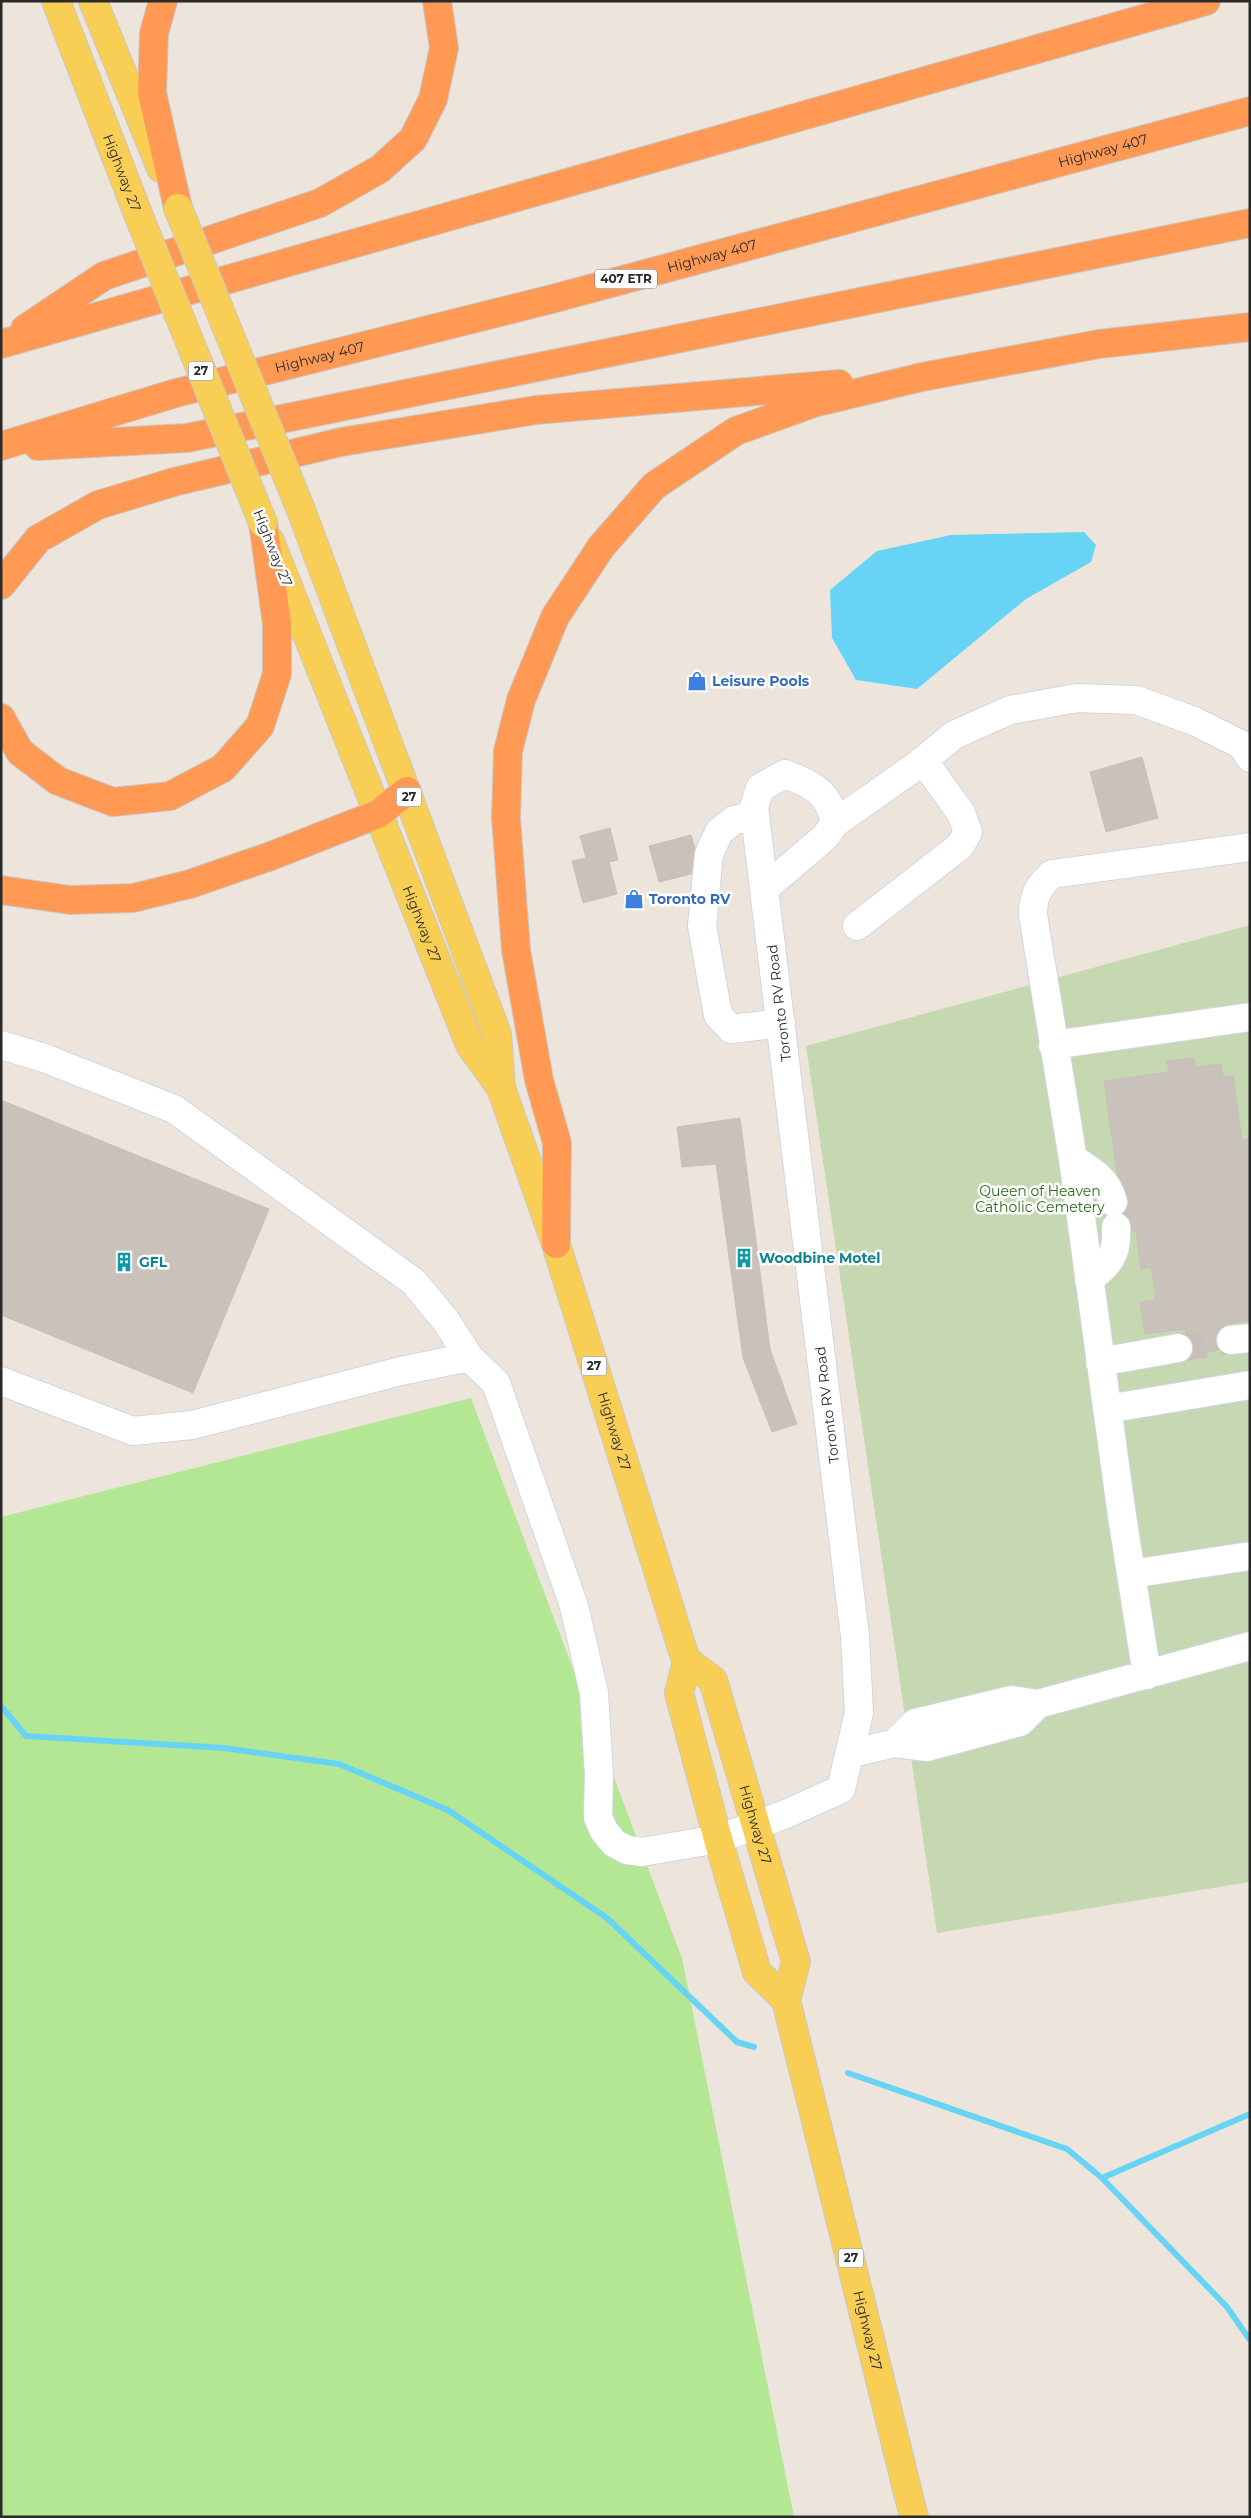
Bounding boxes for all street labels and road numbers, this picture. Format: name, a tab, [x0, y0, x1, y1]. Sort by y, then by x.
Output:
street label: Highway 407	[1056, 130, 1150, 171]
street label: Highway 27	[99, 131, 145, 214]
street label: Highway 407	[665, 235, 759, 277]
road number: 407 ETR	[595, 270, 657, 288]
street label: Highway 407	[273, 337, 367, 377]
road number: 27	[188, 362, 214, 381]
street label: Highway 27	[249, 507, 297, 589]
road number: 27	[396, 788, 422, 806]
street label: Highway 27	[399, 883, 445, 965]
street label: Toronto RV Road	[763, 943, 795, 1063]
street label: Toronto RV Road	[811, 1345, 843, 1465]
road number: 27	[582, 1356, 606, 1375]
street label: Highway 27	[594, 1389, 635, 1473]
street label: Highway 27	[735, 1783, 776, 1866]
road number: 27	[838, 2248, 864, 2268]
street label: Highway 27	[849, 2289, 886, 2372]

